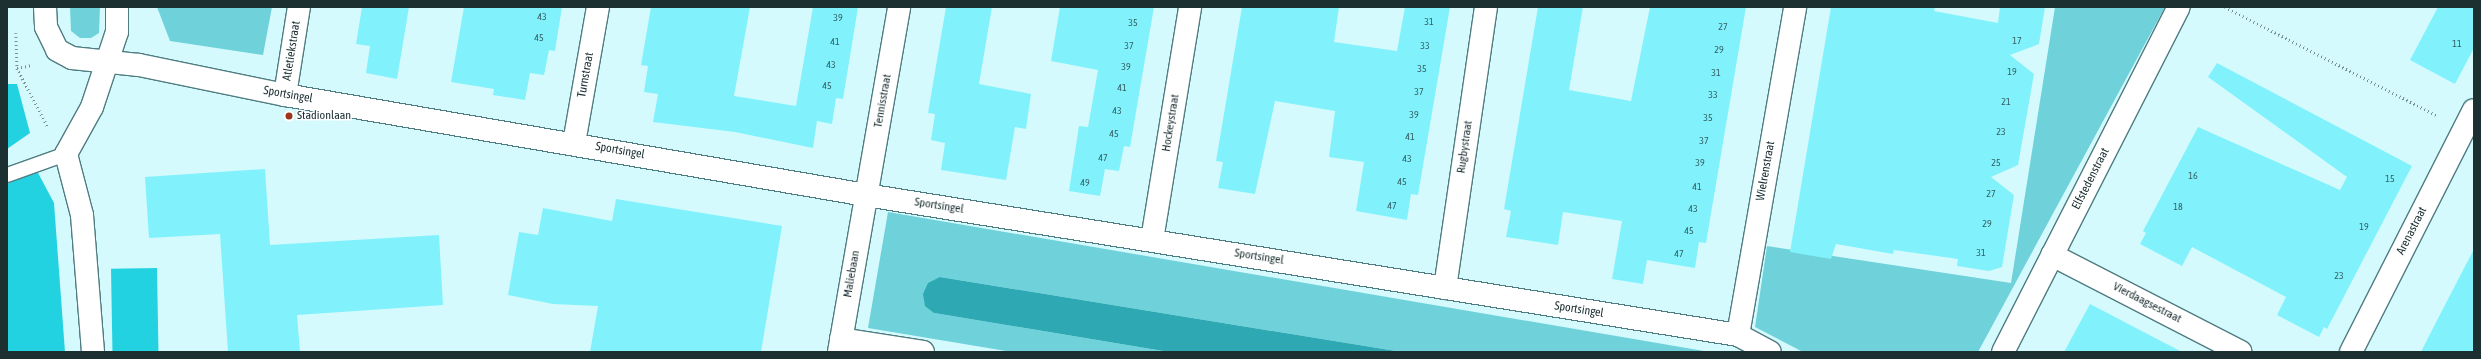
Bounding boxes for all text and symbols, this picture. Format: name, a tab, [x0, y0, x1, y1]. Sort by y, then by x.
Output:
house number: 43	[537, 11, 547, 23]
house number: 39	[833, 12, 843, 24]
house number: 31	[1424, 16, 1434, 28]
house number: 35	[1128, 17, 1138, 29]
street label: Atletiekstraat	[280, 20, 304, 82]
house number: 27	[1718, 21, 1728, 33]
house number: 45	[534, 32, 544, 44]
house number: 17	[2012, 35, 2022, 47]
house number: 41	[830, 36, 840, 48]
house number: 11	[2452, 38, 2462, 50]
house number: 37	[1124, 40, 1134, 52]
house number: 33	[1420, 40, 1430, 52]
house number: 29	[1714, 44, 1724, 56]
street label: Turnstraat	[575, 51, 597, 99]
house number: 43	[826, 59, 836, 71]
house number: 39	[1121, 61, 1131, 73]
house number: 35	[1417, 63, 1427, 75]
house number: 19	[2007, 66, 2017, 78]
house number: 31	[1711, 67, 1721, 79]
street label: Tennisstraat	[871, 73, 895, 129]
house number: 45	[822, 80, 832, 92]
house number: 41	[1117, 82, 1127, 94]
street label: Sportsingel	[262, 84, 314, 106]
house number: 37	[1414, 86, 1424, 98]
house number: 33	[1708, 89, 1718, 101]
street label: Hockeystraat	[1159, 93, 1183, 153]
house number: 21	[2001, 96, 2011, 108]
house number: 43	[1112, 105, 1122, 117]
place label: Stadionlaan	[297, 109, 351, 123]
house number: 39	[1409, 109, 1419, 121]
marker: Stadionlaan	[284, 111, 294, 121]
house number: 35	[1703, 112, 1713, 124]
street label: Rugbystraat	[1454, 120, 1476, 174]
house number: 23	[1996, 126, 2006, 138]
house number: 45	[1109, 128, 1119, 140]
house number: 41	[1405, 131, 1415, 143]
house number: 37	[1699, 135, 1709, 147]
street label: Sportsingel	[594, 140, 646, 162]
street label: Wielrenstraat	[1754, 140, 1778, 202]
street label: Elfstedenstraat	[2069, 146, 2113, 212]
house number: 47	[1098, 152, 1108, 164]
house number: 43	[1402, 153, 1412, 165]
house number: 39	[1695, 157, 1705, 169]
house number: 25	[1991, 157, 2001, 169]
house number: 16	[2188, 170, 2198, 182]
house number: 15	[2385, 173, 2395, 185]
house number: 45	[1397, 176, 1407, 188]
house number: 49	[1080, 177, 1090, 189]
house number: 41	[1692, 181, 1702, 193]
house number: 27	[1986, 188, 1996, 200]
street label: Sportsingel	[913, 195, 965, 217]
house number: 47	[1387, 200, 1397, 212]
house number: 18	[2173, 201, 2183, 213]
house number: 43	[1688, 203, 1698, 215]
street label: Arenastraat	[2394, 205, 2430, 257]
house number: 29	[1982, 218, 1992, 230]
house number: 19	[2359, 221, 2369, 233]
house number: 45	[1684, 225, 1694, 237]
street label: Sportsingel	[1233, 246, 1285, 268]
house number: 31	[1976, 247, 1986, 259]
house number: 47	[1674, 248, 1684, 260]
street label: Maliebaan	[841, 249, 863, 299]
house number: 23	[2334, 270, 2344, 282]
street label: Vierdaagsestraat	[2110, 280, 2184, 326]
street label: Sportsingel	[1553, 299, 1605, 321]

